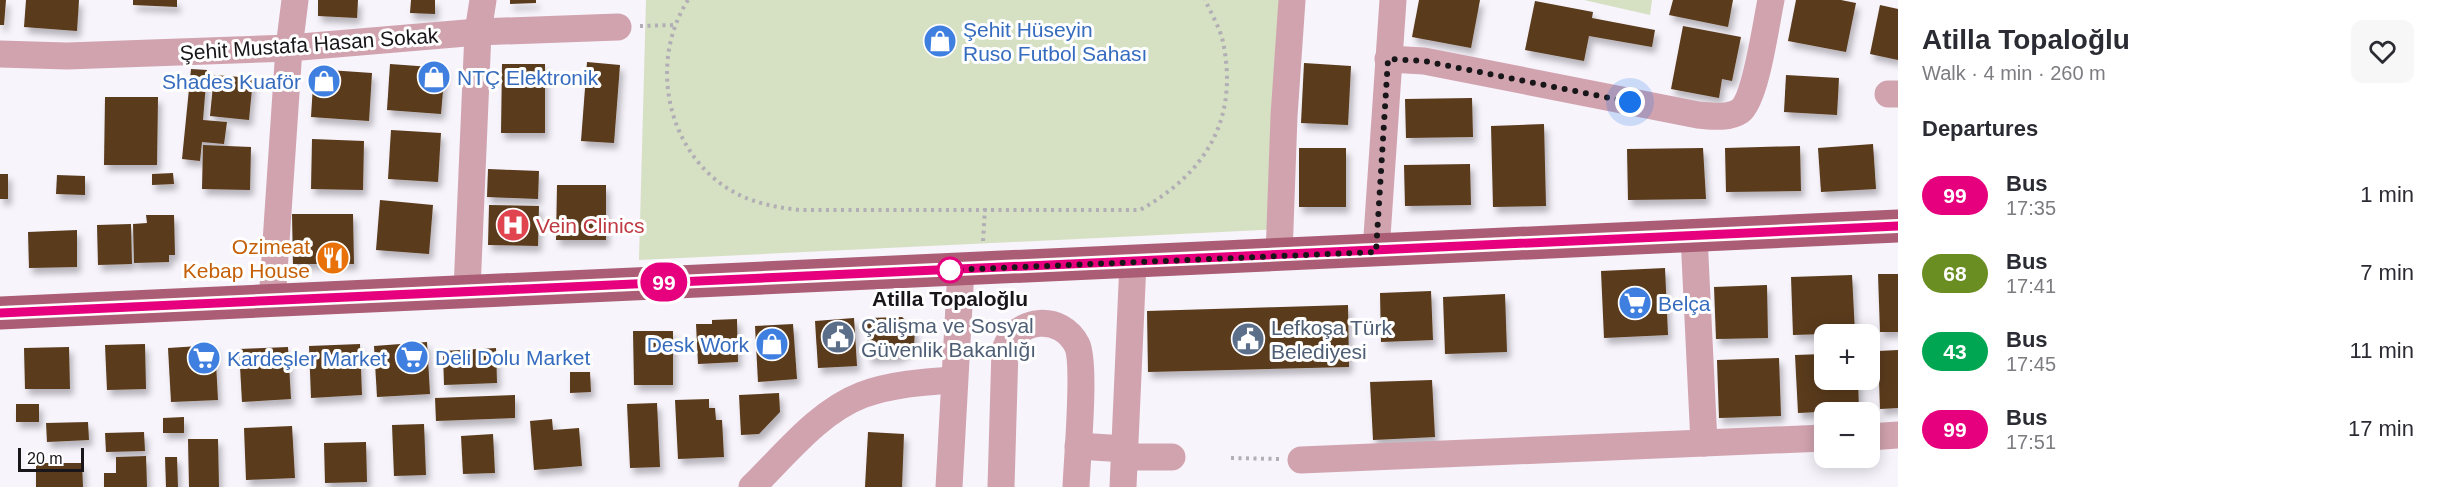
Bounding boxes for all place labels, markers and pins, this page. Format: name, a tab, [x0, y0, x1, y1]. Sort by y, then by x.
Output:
place label: Şehit Hüseyin Ruso Futbol Sahası	[963, 18, 1147, 65]
shop icon: Şehit Hüseyin Ruso Futbol Sahası	[922, 23, 958, 59]
shop icon: NTÇ Elektronik	[416, 59, 452, 95]
shop icon: Shades Kuaför	[306, 63, 342, 99]
place label: NTÇ Elektronik	[457, 66, 599, 89]
place label: Shades Kuaför	[162, 70, 301, 93]
hospital icon: Vein Clinics	[495, 207, 531, 243]
place label: Vein Clinics	[536, 214, 645, 237]
place label: Ozimeat Kebap House	[183, 235, 310, 282]
restaurant icon: Ozimeat Kebap House	[315, 240, 351, 276]
marker: Atilla Topaloğlu	[937, 257, 963, 283]
supermarket icon: Belça	[1617, 285, 1653, 321]
place label: Atilla Topaloğlu	[872, 287, 1028, 310]
place label: Belça	[1658, 292, 1711, 315]
place label: Çalişma ve Sosyal Güvenlik Bakanlığı	[861, 314, 1036, 361]
place label: Lefkoşa Türk Belediyesi	[1271, 316, 1393, 363]
public building icon: Çalişma ve Sosyal Güvenlik Bakanlığı	[820, 319, 856, 355]
public building icon: Lefkoşa Türk Belediyesi	[1230, 321, 1266, 357]
shop icon: Desk Work	[754, 326, 790, 362]
place label: Desk Work	[647, 333, 749, 356]
supermarket icon: Deli Dolu Market	[394, 339, 430, 375]
supermarket icon: Kardeşler Market	[186, 340, 222, 376]
place label: Deli Dolu Market	[435, 346, 590, 369]
place label: Kardeşler Market	[227, 347, 387, 370]

